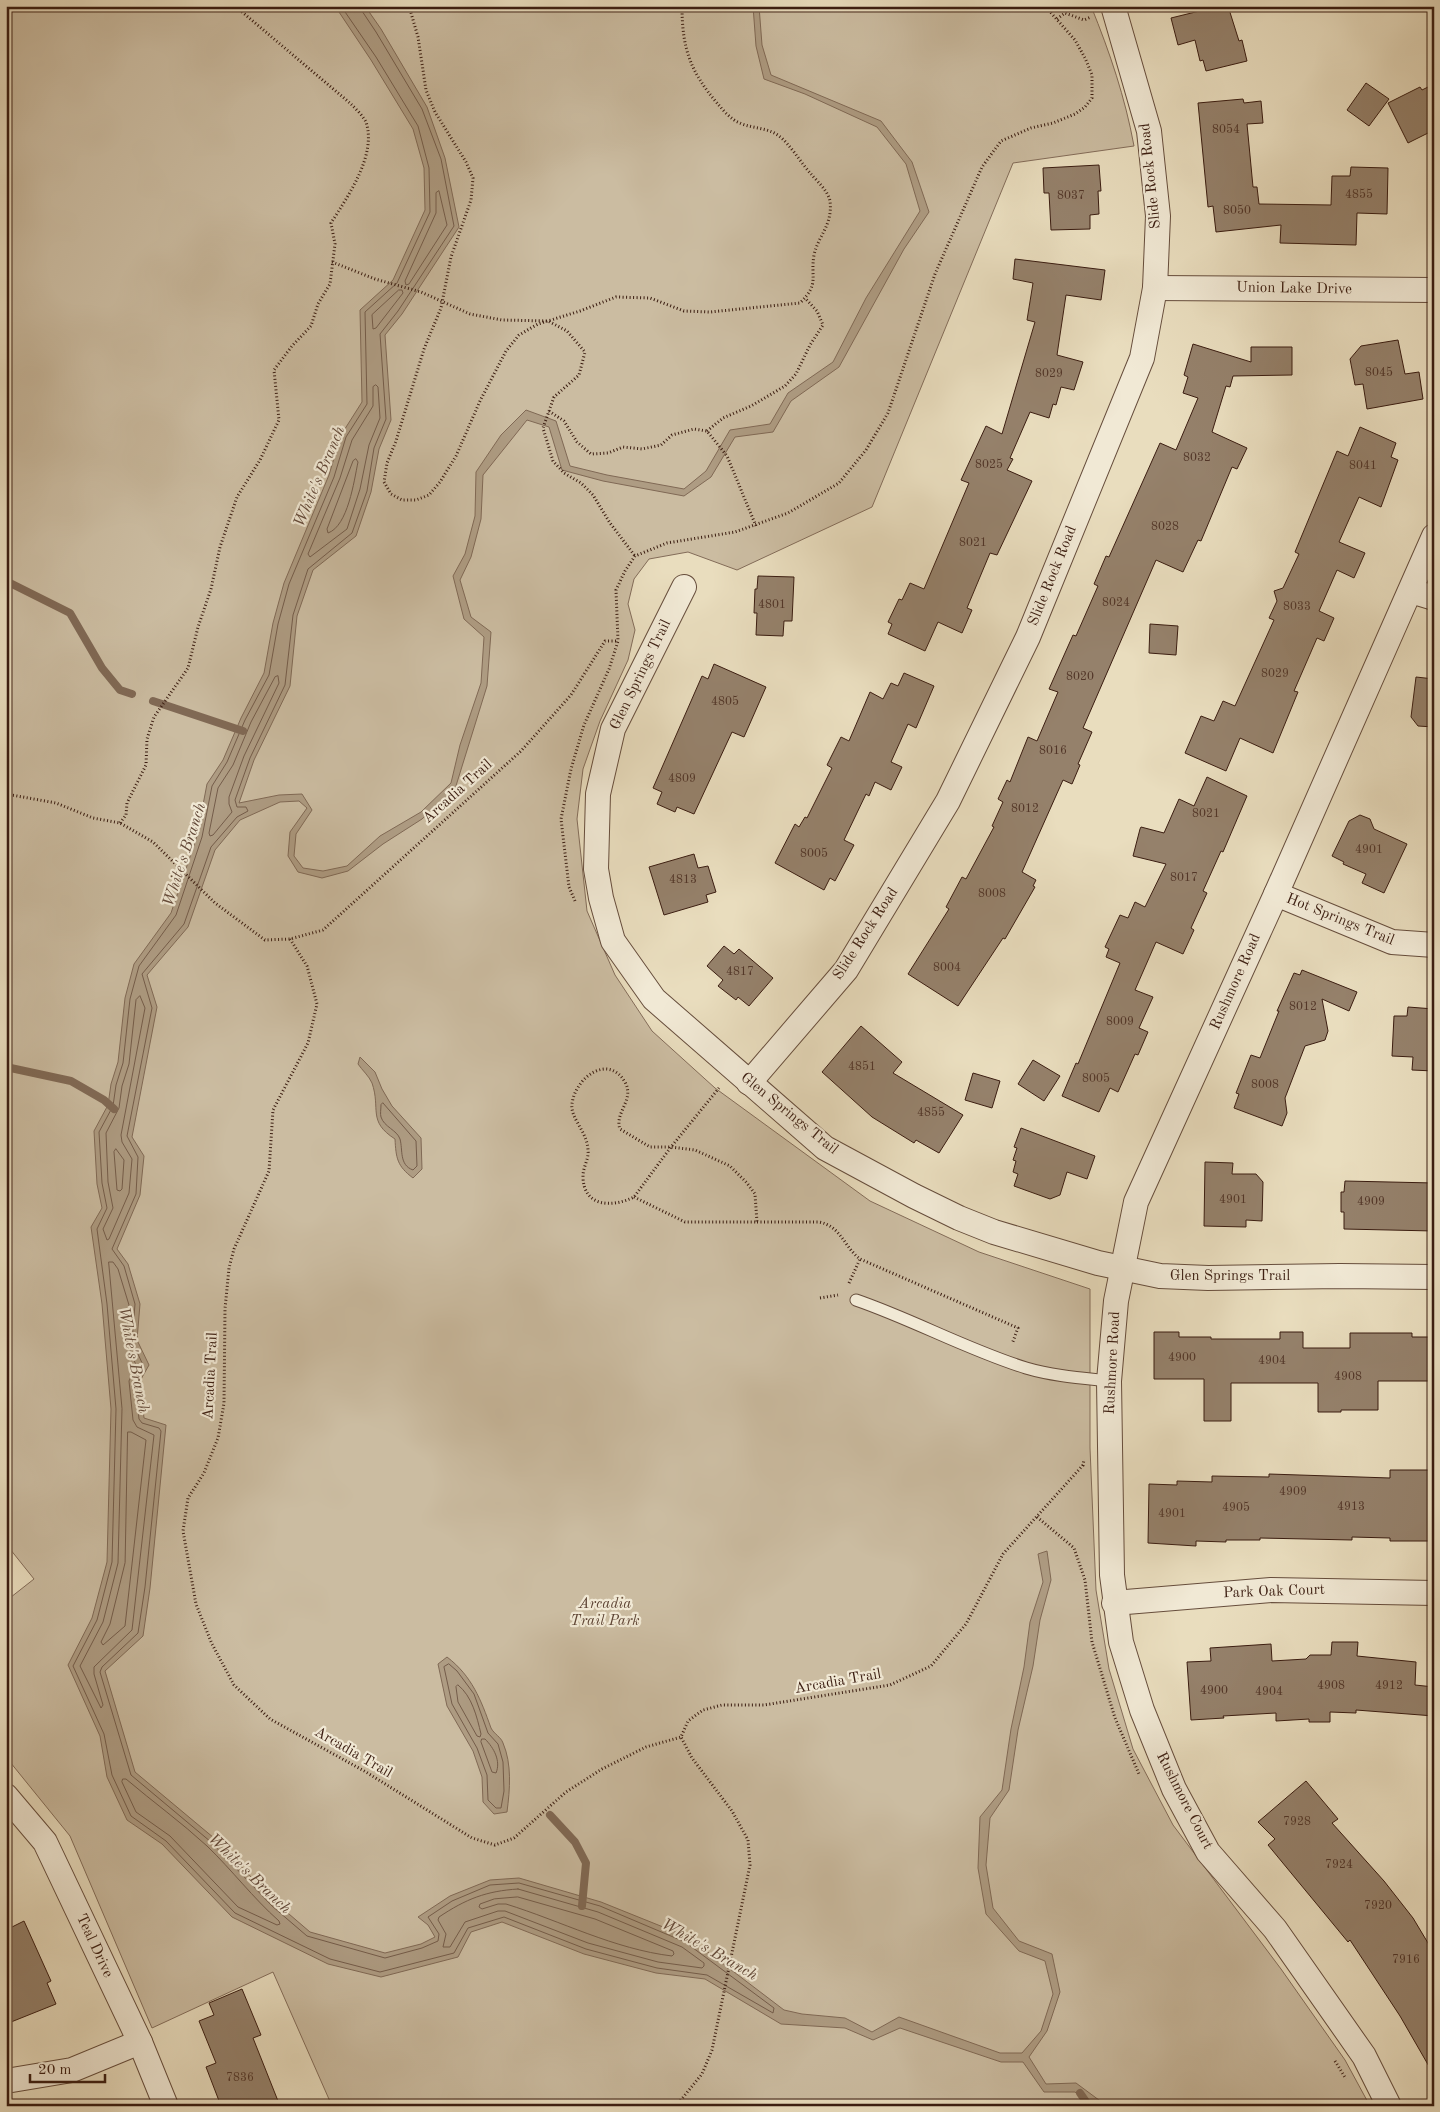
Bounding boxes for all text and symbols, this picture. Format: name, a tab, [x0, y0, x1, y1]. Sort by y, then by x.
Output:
street label: Slide Rock Road	[1138, 122, 1164, 230]
house number: 8054	[1212, 123, 1240, 136]
house number: 4855	[1345, 188, 1373, 201]
house number: 8037	[1057, 190, 1085, 202]
house number: 8050	[1223, 204, 1251, 217]
street label: Union Lake Drive	[1236, 280, 1352, 298]
house number: 8045	[1365, 366, 1393, 379]
house number: 8029	[1035, 368, 1063, 380]
water label: White's Branch	[292, 424, 348, 530]
house number: 8032	[1183, 452, 1211, 464]
house number: 8025	[975, 458, 1003, 471]
house number: 8041	[1349, 460, 1377, 472]
house number: 8028	[1151, 521, 1179, 533]
street label: Slide Rock Road	[1026, 524, 1080, 628]
house number: 8021	[959, 537, 987, 549]
house number: 8024	[1102, 597, 1130, 609]
house number: 4801	[758, 599, 786, 611]
house number: 8033	[1283, 601, 1311, 613]
street label: Glen Springs Trail	[608, 618, 674, 732]
house number: 8029	[1261, 668, 1289, 680]
house number: 8020	[1066, 671, 1094, 683]
house number: 4805	[711, 695, 739, 708]
house number: 8016	[1039, 745, 1067, 757]
street label: Arcadia Trail	[420, 757, 496, 827]
house number: 4809	[668, 773, 696, 785]
water label: White's Branch	[161, 801, 209, 909]
house number: 8012	[1011, 803, 1039, 815]
house number: 8021	[1192, 808, 1220, 820]
house number: 4901	[1355, 844, 1383, 856]
house number: 8005	[800, 847, 828, 860]
house number: 8017	[1170, 872, 1198, 884]
house number: 4813	[669, 874, 697, 886]
street label: Slide Rock Road	[831, 885, 901, 983]
house number: 8008	[978, 888, 1006, 900]
street label: Hot Springs Trail	[1284, 891, 1396, 949]
street label: Rushmore Road	[1208, 932, 1264, 1032]
house number: 8004	[933, 962, 961, 974]
house number: 4817	[726, 966, 754, 978]
house number: 8012	[1289, 1001, 1317, 1013]
house number: 8009	[1106, 1016, 1134, 1028]
house number: 4851	[848, 1060, 876, 1073]
street label: Glen Springs Trail	[737, 1070, 841, 1158]
house number: 8005	[1082, 1072, 1110, 1085]
house number: 8008	[1251, 1079, 1279, 1091]
house number: 4855	[917, 1106, 945, 1119]
house number: 4901	[1219, 1194, 1247, 1206]
house number: 4909	[1357, 1196, 1385, 1208]
street label: Glen Springs Trail	[1170, 1269, 1290, 1284]
water label: White's Branch	[115, 1305, 151, 1415]
street label: Rushmore Road	[1103, 1311, 1123, 1415]
street label: Arcadia Trail	[201, 1332, 221, 1420]
house number: 4900	[1168, 1352, 1196, 1364]
house number: 4904	[1258, 1355, 1286, 1367]
house number: 4908	[1334, 1371, 1362, 1383]
house number: 4909	[1279, 1486, 1307, 1498]
house number: 4905	[1222, 1501, 1250, 1514]
house number: 4913	[1337, 1501, 1365, 1513]
house number: 4901	[1158, 1508, 1186, 1520]
street label: Park Oak Court	[1223, 1583, 1325, 1601]
park label: Arcadia Trail Park	[570, 1597, 640, 1629]
street label: Arcadia Trail	[794, 1667, 882, 1697]
house number: 4908	[1317, 1680, 1345, 1692]
house number: 4912	[1375, 1680, 1403, 1692]
house number: 4900	[1200, 1685, 1228, 1697]
house number: 4904	[1255, 1686, 1283, 1698]
street label: Arcadia Trail	[311, 1725, 395, 1781]
street label: Rushmore Court	[1153, 1750, 1215, 1852]
house number: 7928	[1283, 1816, 1311, 1828]
water label: White's Branch	[205, 1831, 293, 1917]
house number: 7924	[1325, 1859, 1353, 1871]
house number: 7920	[1364, 1900, 1392, 1912]
street label: Teal Drive	[73, 1912, 115, 1980]
water label: White's Branch	[658, 1916, 760, 1984]
house number: 7916	[1392, 1954, 1420, 1966]
scale bar	[30, 2052, 105, 2084]
text: 20 m	[38, 2063, 72, 2078]
house number: 7836	[226, 2072, 254, 2084]

